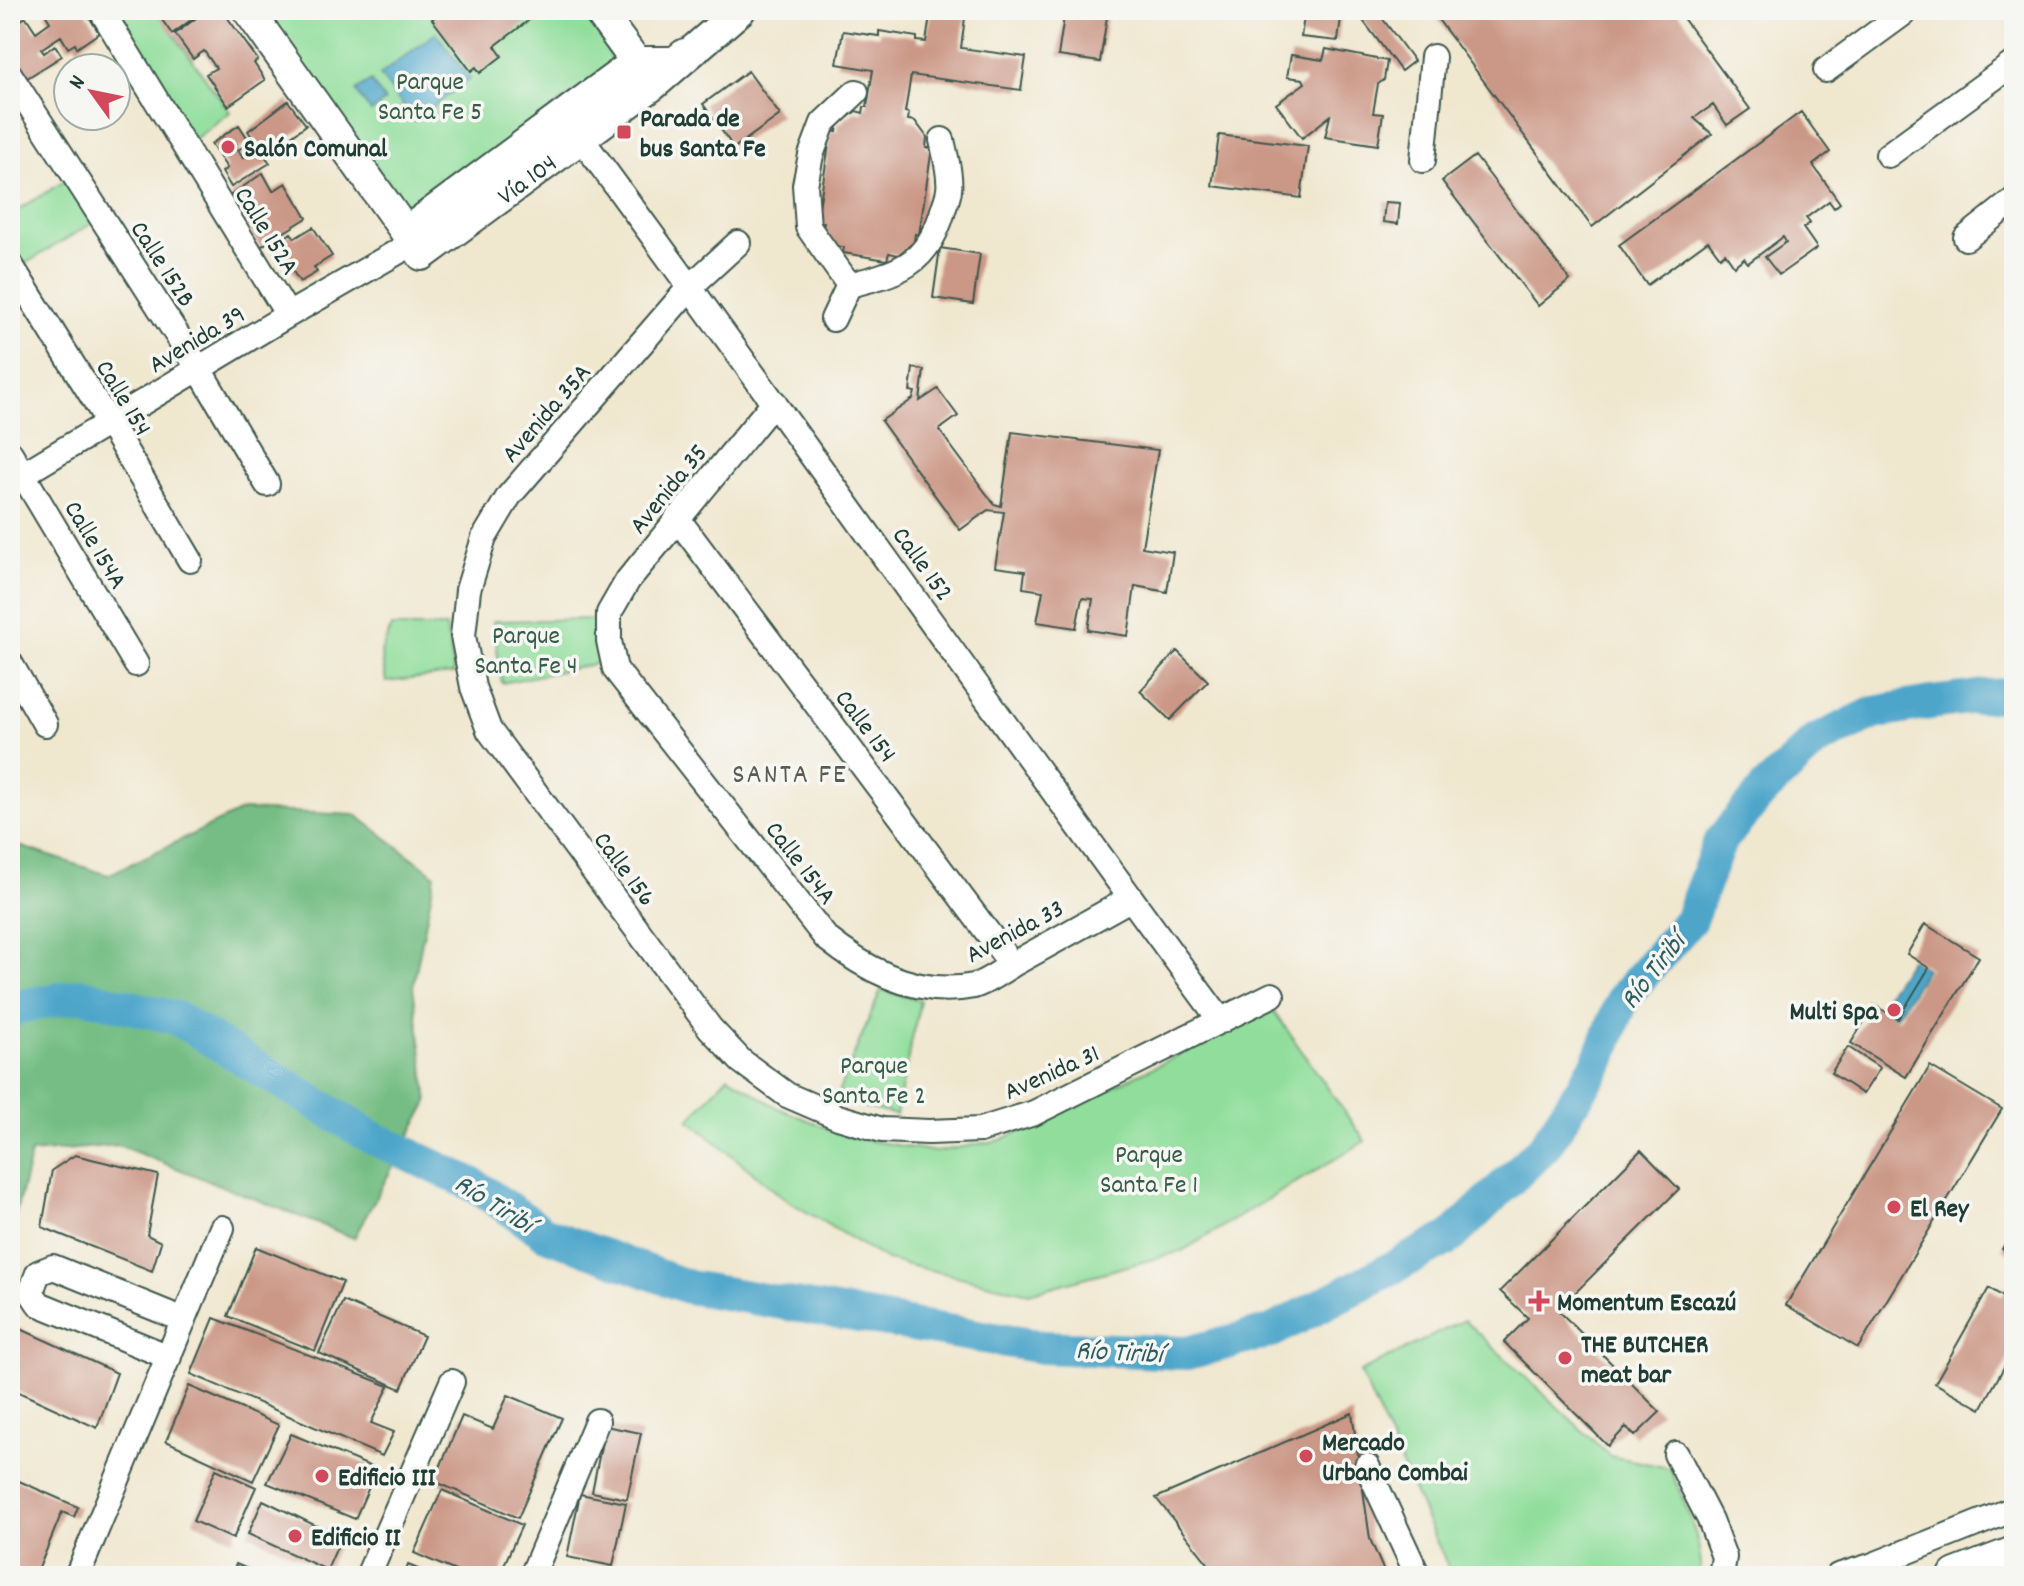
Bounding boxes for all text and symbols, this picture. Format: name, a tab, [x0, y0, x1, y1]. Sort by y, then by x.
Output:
north arrow	[52, 52, 132, 132]
park label: Parque Santa Fe 5	[378, 65, 482, 132]
text: N	[62, 70, 94, 96]
place label: Parada de bus Santa Fe	[640, 102, 766, 169]
marker: Parada de bus Santa Fe	[615, 123, 633, 141]
place label: Salón Comunal	[244, 132, 388, 169]
marker: Salón Comunal	[219, 138, 237, 156]
street label: Vía 104	[491, 147, 566, 216]
street label: Calle 152A	[223, 180, 307, 283]
street label: Calle 152B	[119, 214, 203, 315]
street label: Avenida 39	[142, 298, 253, 384]
street label: Calle 154	[85, 354, 159, 444]
street label: Avenida 35A	[494, 356, 601, 472]
street label: Avenida 35	[622, 437, 718, 543]
street label: Calle 154A	[53, 494, 135, 597]
street label: Calle 152	[882, 520, 961, 610]
park label: Parque Santa Fe 4	[474, 619, 578, 686]
street label: Calle 154	[824, 683, 904, 772]
district label: SANTA FE	[732, 757, 848, 797]
street label: Calle 154A	[755, 814, 844, 914]
street label: Calle 156	[583, 825, 664, 915]
street label: Avenida 33	[960, 892, 1071, 974]
water label: Río Tiribí	[1612, 921, 1702, 1020]
place label: Multi Spa	[1789, 995, 1879, 1032]
marker: Multi Spa	[1885, 1001, 1903, 1019]
street label: Avenida 31	[999, 1037, 1106, 1112]
park label: Parque Santa Fe 2	[822, 1049, 926, 1116]
park label: Parque Santa Fe 1	[1100, 1138, 1198, 1205]
water label: Río Tiribí	[445, 1166, 546, 1250]
place label: El Rey	[1910, 1192, 1970, 1229]
marker: El Rey	[1885, 1198, 1903, 1216]
place label: Momentum Escazú	[1557, 1286, 1736, 1323]
marker: Momentum Escazú	[1528, 1290, 1550, 1312]
place label: THE BUTCHER meat bar	[1581, 1328, 1708, 1395]
water label: Río Tiribí	[1074, 1333, 1170, 1378]
marker: THE BUTCHER meat bar	[1556, 1349, 1574, 1367]
place label: Mercado Urbano Combai	[1322, 1426, 1468, 1493]
marker: Mercado Urbano Combai	[1297, 1447, 1315, 1465]
place label: Edificio III	[338, 1461, 437, 1498]
marker: Edificio III	[313, 1467, 331, 1485]
place label: Edificio II	[311, 1521, 402, 1558]
marker: Edificio II	[286, 1527, 304, 1545]

